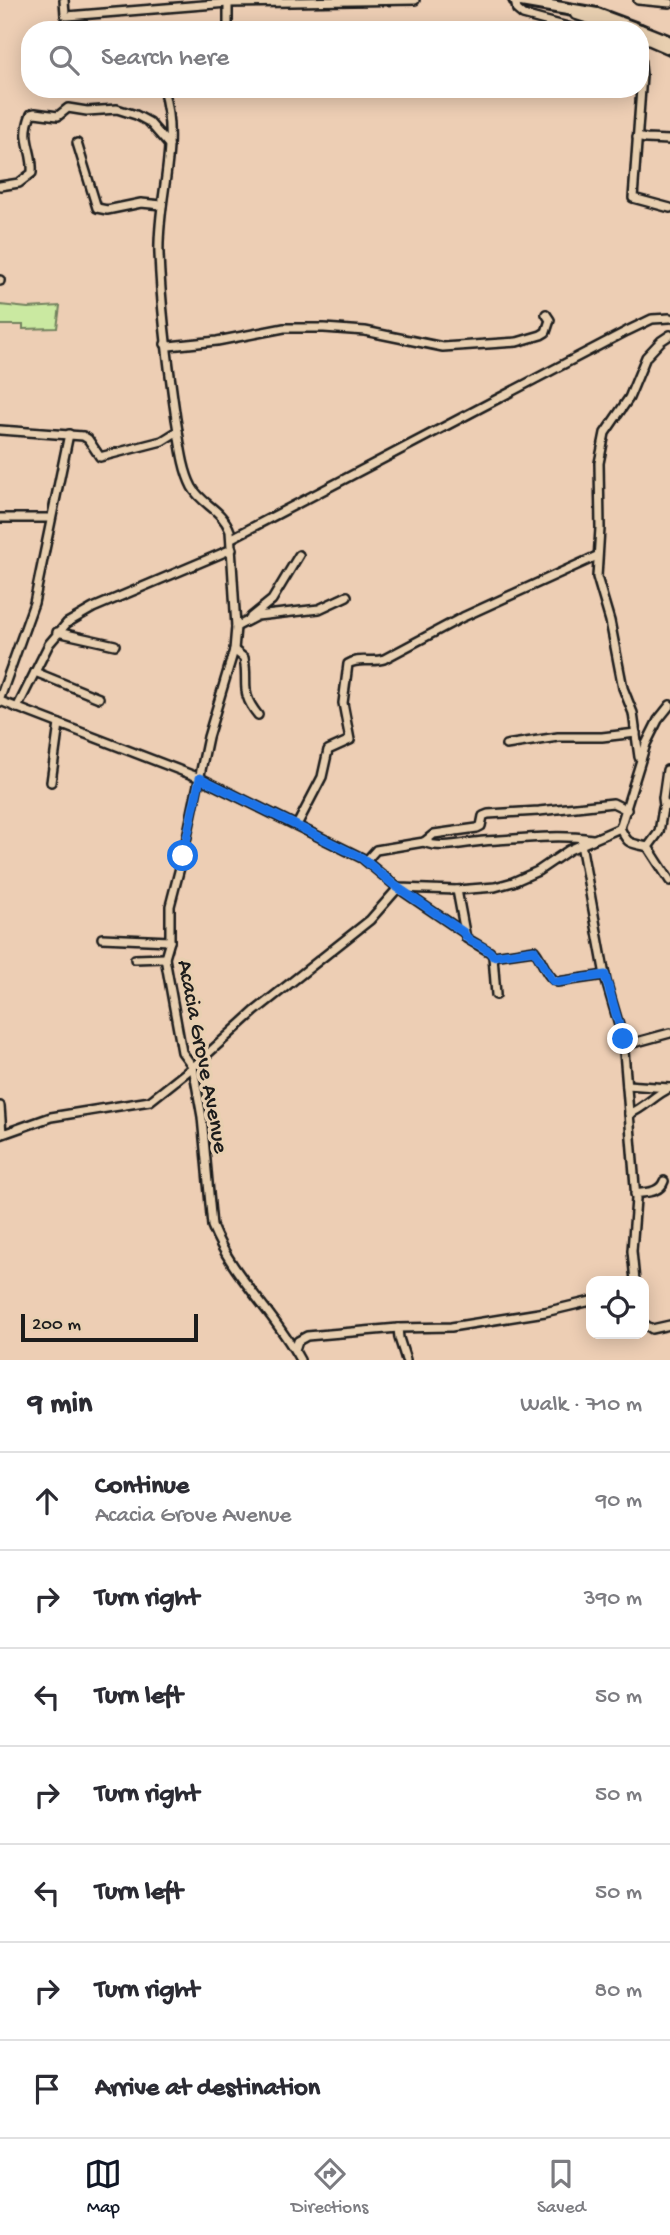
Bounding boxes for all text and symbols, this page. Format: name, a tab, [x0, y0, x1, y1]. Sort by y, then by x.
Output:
search box	[21, 21, 649, 98]
icon: search	[45, 41, 83, 79]
text: Search here	[101, 44, 229, 75]
route start	[167, 840, 198, 871]
street label: Acacia Grove Avenue	[170, 958, 234, 1157]
route end	[607, 1023, 638, 1054]
map controls	[586, 1276, 649, 1339]
button: locate	[586, 1276, 649, 1339]
scale bar	[21, 1311, 198, 1343]
text: 200 m	[32, 1314, 81, 1337]
text: 9 min	[28, 1388, 92, 1423]
text: Walk · 710 m	[520, 1392, 642, 1419]
text: Continue	[95, 1472, 189, 1503]
icon: ahead	[28, 1482, 66, 1520]
text: 90 m	[596, 1488, 642, 1515]
text: Acacia Grove Avenue	[95, 1503, 291, 1530]
icon: right	[28, 1580, 66, 1618]
text: Turn right	[95, 1584, 199, 1615]
text: 390 m	[584, 1586, 642, 1613]
icon: left	[28, 1678, 66, 1716]
text: Turn left	[95, 1682, 183, 1713]
text: 50 m	[595, 1684, 642, 1711]
icon: right	[28, 1776, 66, 1814]
text: Turn right	[95, 1780, 199, 1811]
text: 50 m	[595, 1782, 642, 1809]
icon: left	[28, 1874, 66, 1912]
text: Turn left	[95, 1878, 183, 1909]
text: 50 m	[595, 1880, 642, 1907]
icon: right	[28, 1972, 66, 2010]
text: Turn right	[95, 1976, 199, 2007]
text: 80 m	[595, 1978, 642, 2005]
icon: arrive	[28, 2070, 66, 2108]
text: Arrive at destination	[95, 2074, 320, 2105]
tab: Map	[84, 2155, 122, 2220]
tab: Directions	[291, 2155, 368, 2220]
tab: Saved	[537, 2155, 586, 2220]

